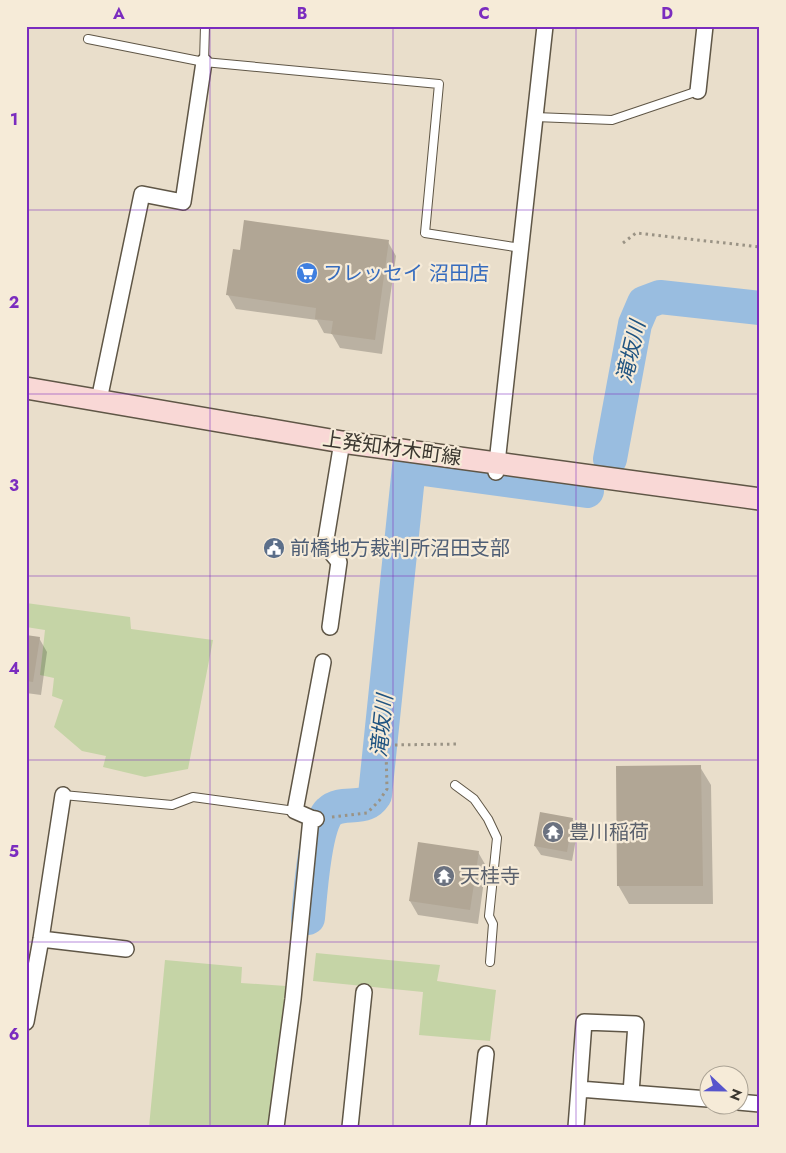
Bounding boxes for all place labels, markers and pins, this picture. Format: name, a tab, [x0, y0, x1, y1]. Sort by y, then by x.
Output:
place label: フレッセイ 沼田店	[323, 259, 489, 288]
supermarket icon: フレッセイ 沼田店	[295, 261, 319, 285]
place label: 前橋地方裁判所沼田支部	[290, 534, 510, 563]
public building icon: 前橋地方裁判所沼田支部	[262, 536, 286, 560]
place label: 豊川稲荷	[569, 818, 649, 847]
temple icon: 豊川稲荷	[541, 820, 565, 844]
place label: 天桂寺	[460, 862, 520, 891]
temple icon: 天桂寺	[432, 864, 456, 888]

